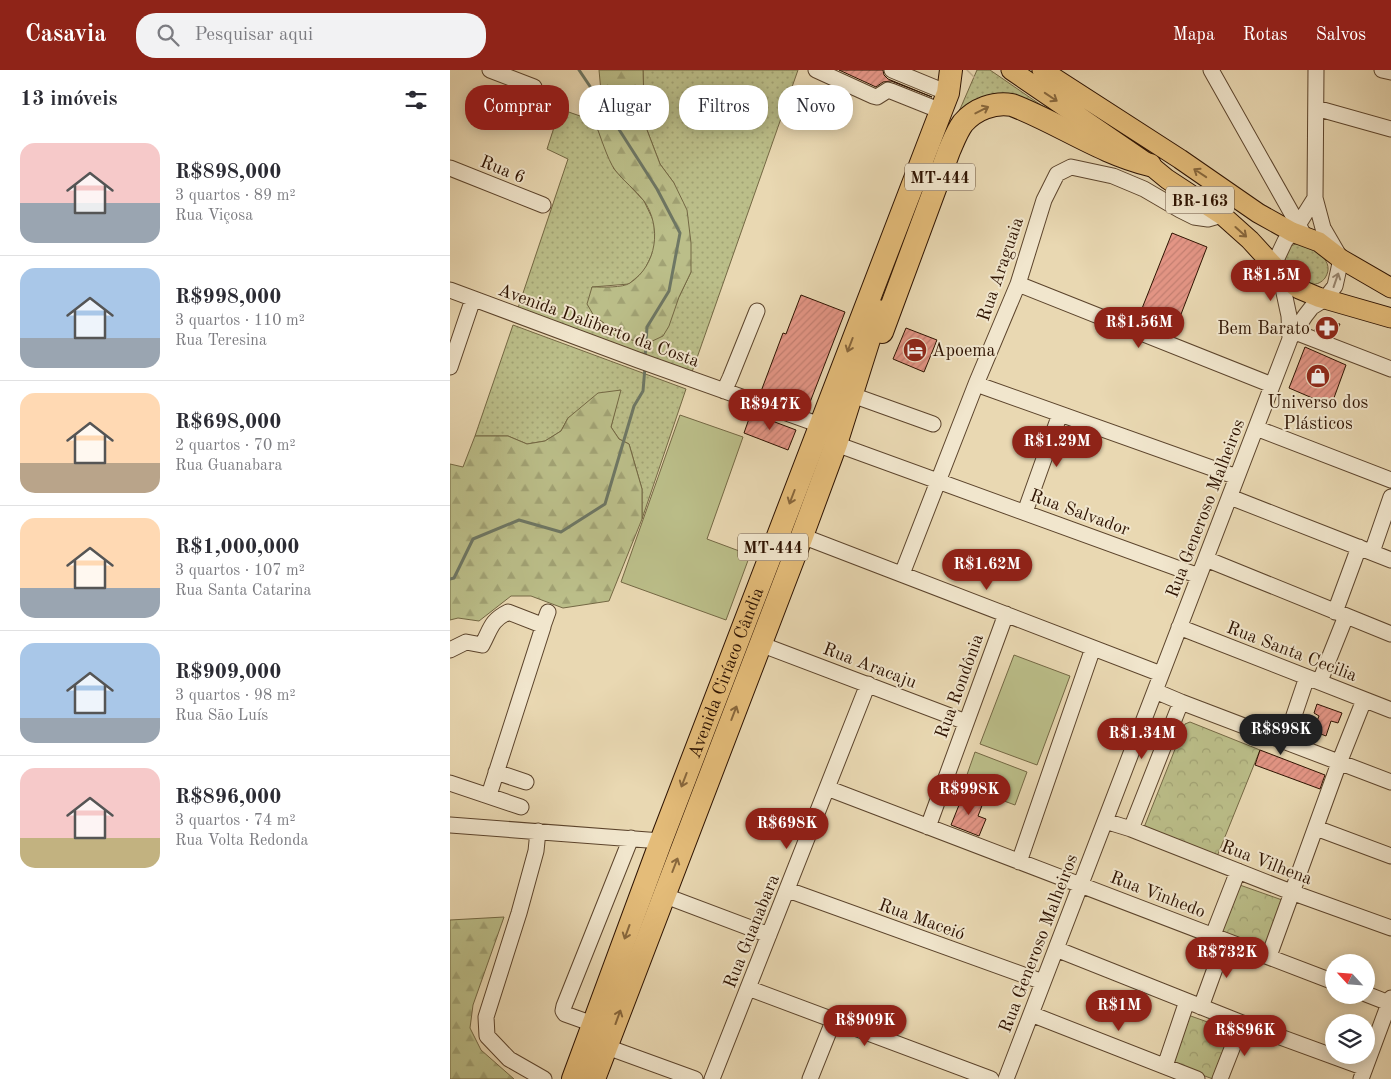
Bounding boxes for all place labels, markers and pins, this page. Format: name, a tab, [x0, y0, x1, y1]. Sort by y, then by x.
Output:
pin: R$1.5M	[1230, 260, 1312, 302]
pin: R$1.56M	[1093, 306, 1185, 349]
pharmacy icon: Bem Barato	[1314, 315, 1340, 341]
place label: Bem Barato	[1217, 320, 1310, 338]
hotel icon: Apoema	[902, 337, 928, 363]
place label: Apoema	[932, 342, 996, 360]
shop icon: Universo dos Plásticos	[1305, 363, 1331, 389]
pin: R$947K	[729, 388, 811, 431]
place label: Universo dos Plásticos	[1268, 394, 1369, 433]
pin: R$1.29M	[1011, 426, 1103, 468]
pin: R$1.62M	[941, 548, 1033, 591]
pin: R$898K	[1240, 714, 1322, 756]
pin: R$1.34M	[1096, 718, 1188, 760]
pin: R$998K	[928, 774, 1010, 816]
pin: R$698K	[746, 808, 828, 850]
pin: R$732K	[1186, 936, 1268, 979]
pin: R$1M	[1089, 990, 1149, 1032]
pin: R$909K	[824, 1004, 906, 1047]
pin: R$896K	[1204, 1014, 1286, 1057]

